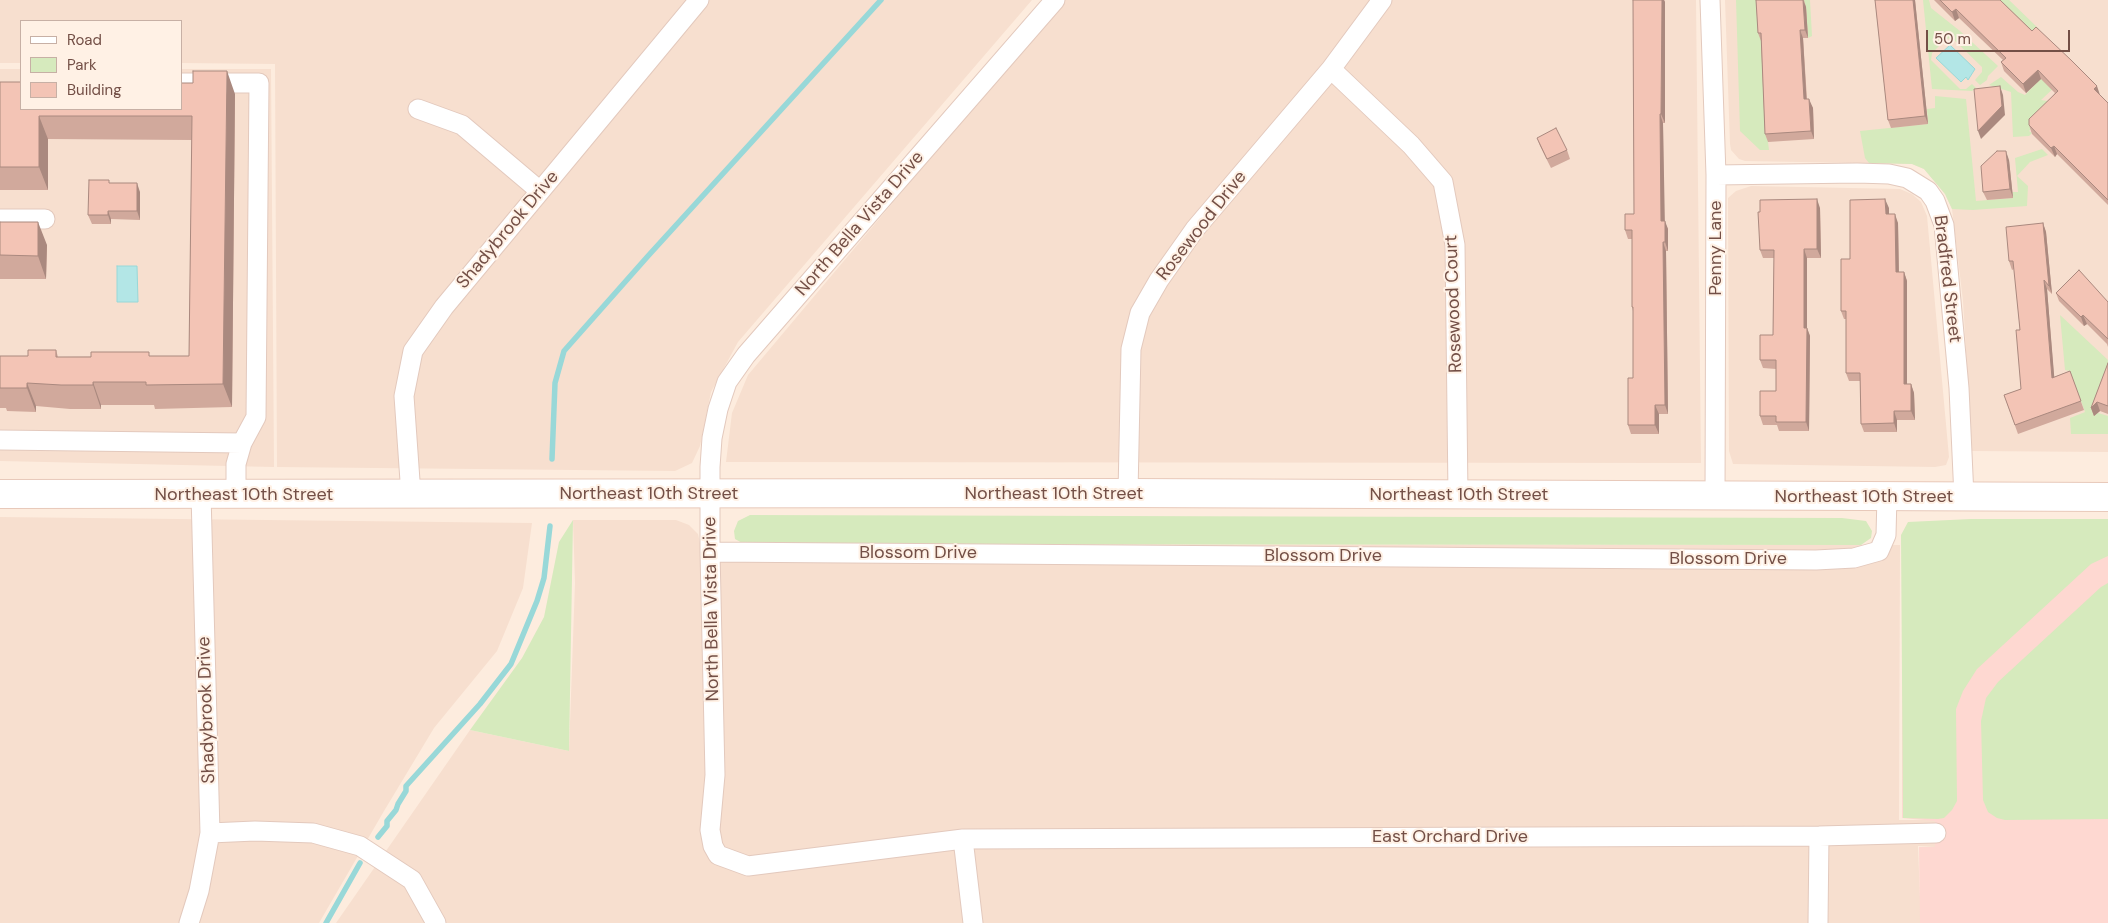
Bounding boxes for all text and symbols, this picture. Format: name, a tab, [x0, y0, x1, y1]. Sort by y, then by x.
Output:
legend	[20, 20, 182, 110]
scale bar	[1928, 20, 2072, 52]
text: 50 m	[1934, 29, 1971, 49]
text: Road	[67, 30, 102, 50]
text: Park	[67, 55, 97, 75]
text: Building	[67, 80, 122, 100]
street label: North Bella Vista Drive	[791, 147, 929, 301]
street label: Shadybrook Drive	[452, 167, 564, 293]
street label: Rosewood Drive	[1152, 167, 1252, 285]
street label: Penny Lane	[1705, 200, 1727, 296]
street label: Bradfred Street	[1928, 214, 1966, 344]
street label: Rosewood Court	[1441, 235, 1467, 373]
street label: Northeast 10th Street	[560, 483, 738, 505]
street label: Northeast 10th Street	[965, 483, 1143, 505]
street label: Northeast 10th Street	[155, 484, 333, 506]
street label: Northeast 10th Street	[1370, 484, 1548, 506]
street label: Northeast 10th Street	[1775, 486, 1953, 508]
street label: North Bella Vista Drive	[700, 516, 724, 702]
street label: Blossom Drive	[859, 542, 977, 564]
street label: Blossom Drive	[1264, 545, 1382, 567]
street label: Blossom Drive	[1669, 548, 1787, 570]
street label: Shadybrook Drive	[194, 636, 220, 784]
street label: East Orchard Drive	[1372, 826, 1528, 848]

